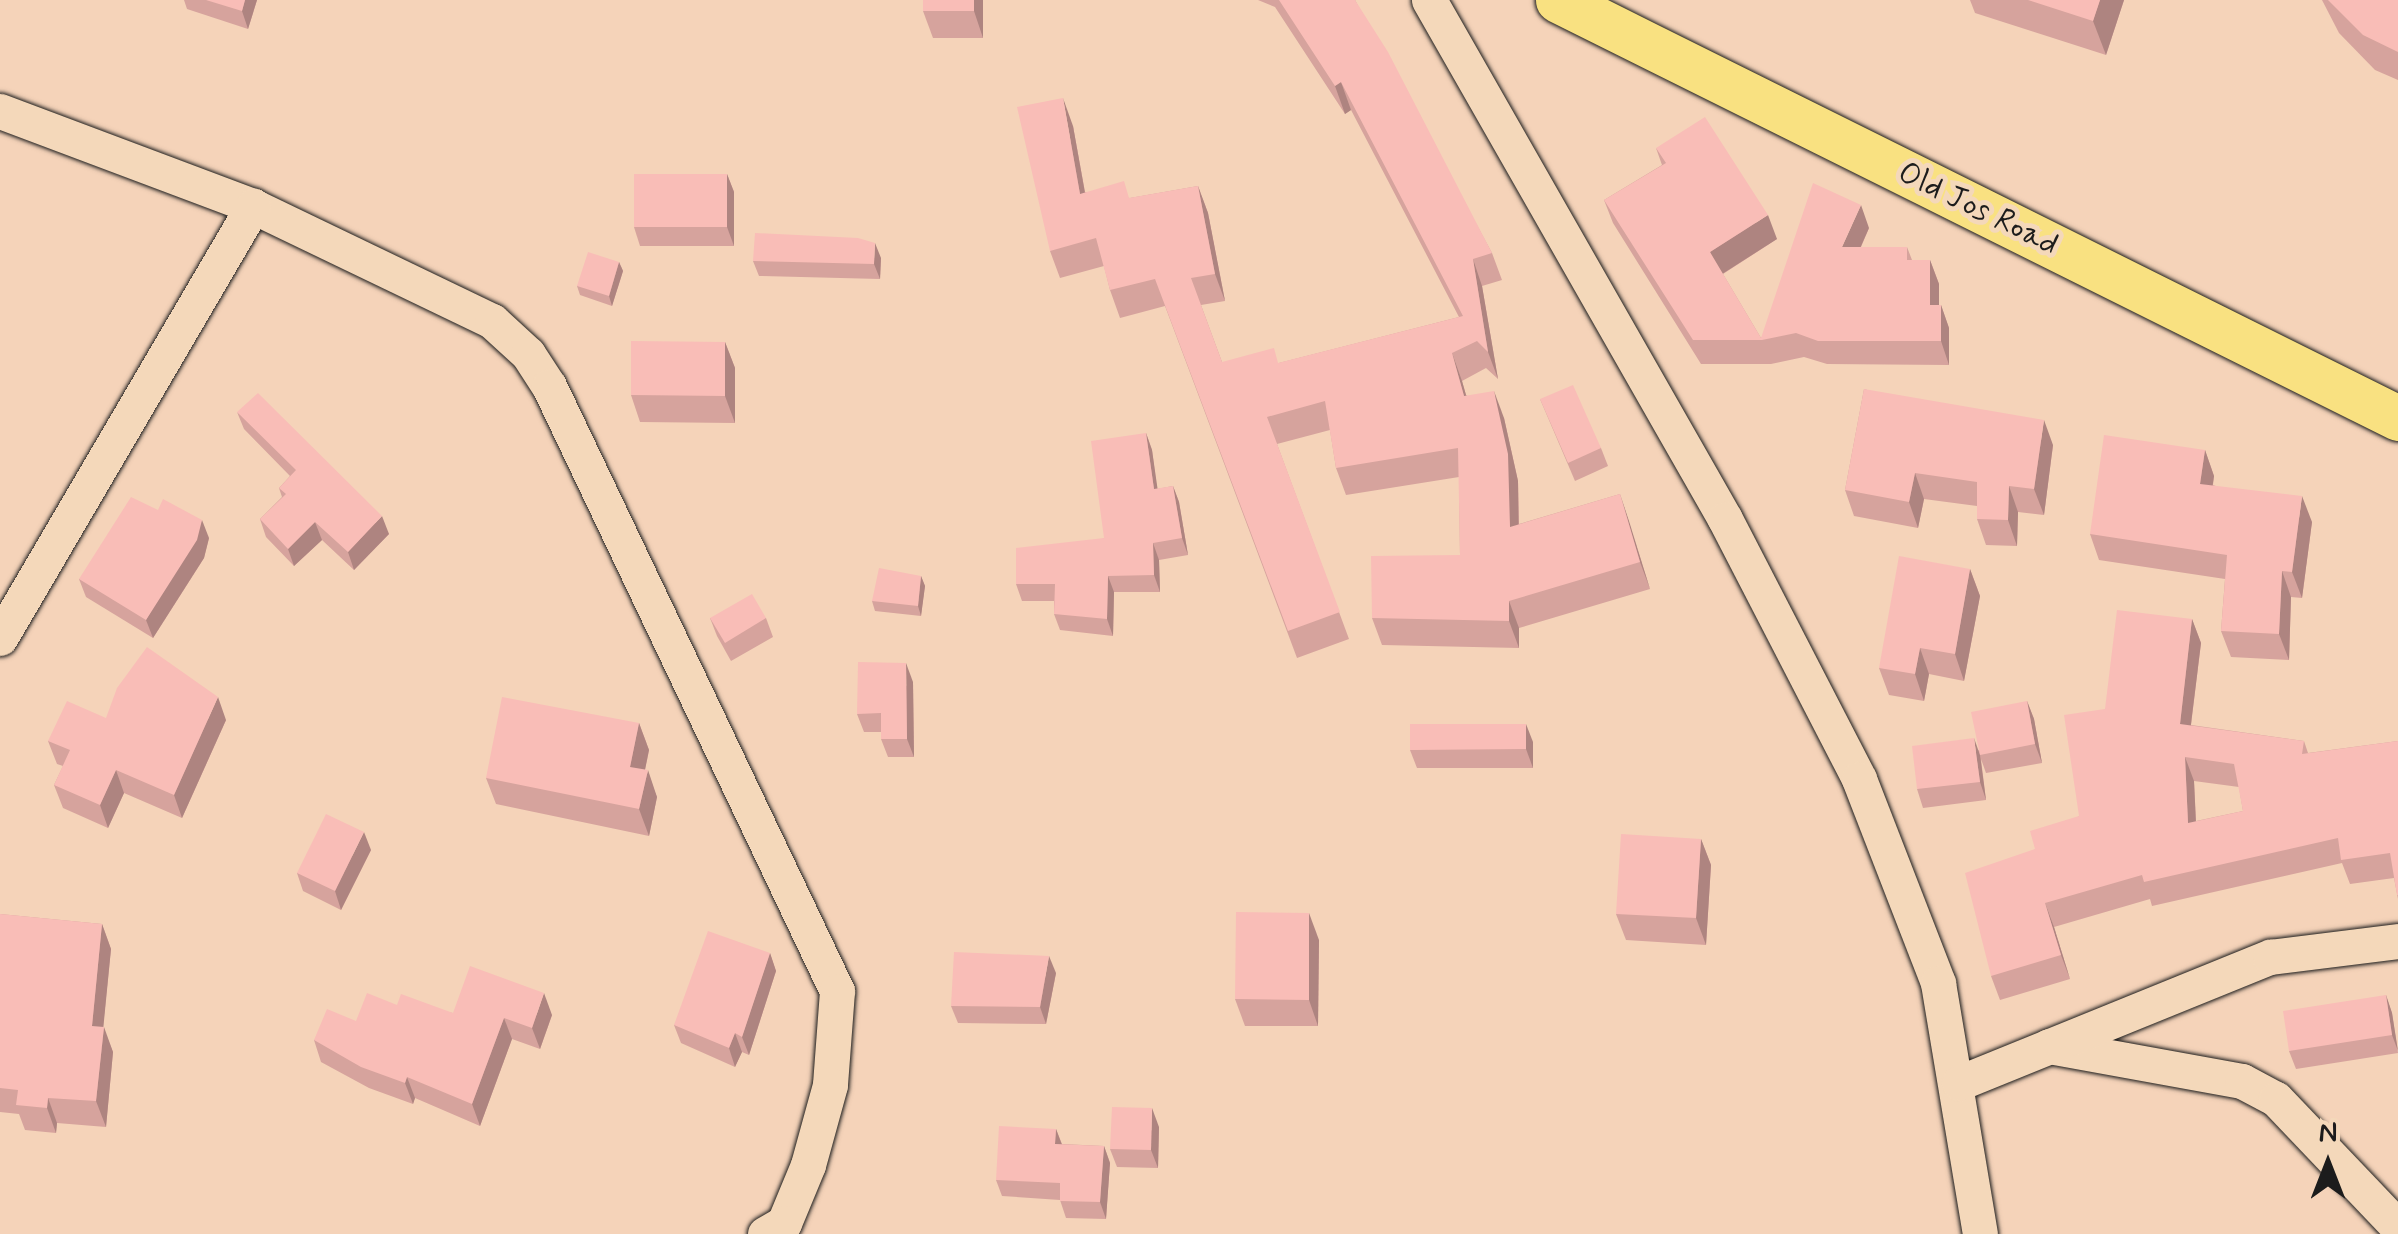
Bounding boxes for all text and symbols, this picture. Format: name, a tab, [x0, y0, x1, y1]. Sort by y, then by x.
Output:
street label: Old Jos Road	[1892, 154, 2064, 264]
north arrow	[2278, 1114, 2378, 1214]
text: N	[2319, 1115, 2337, 1152]

